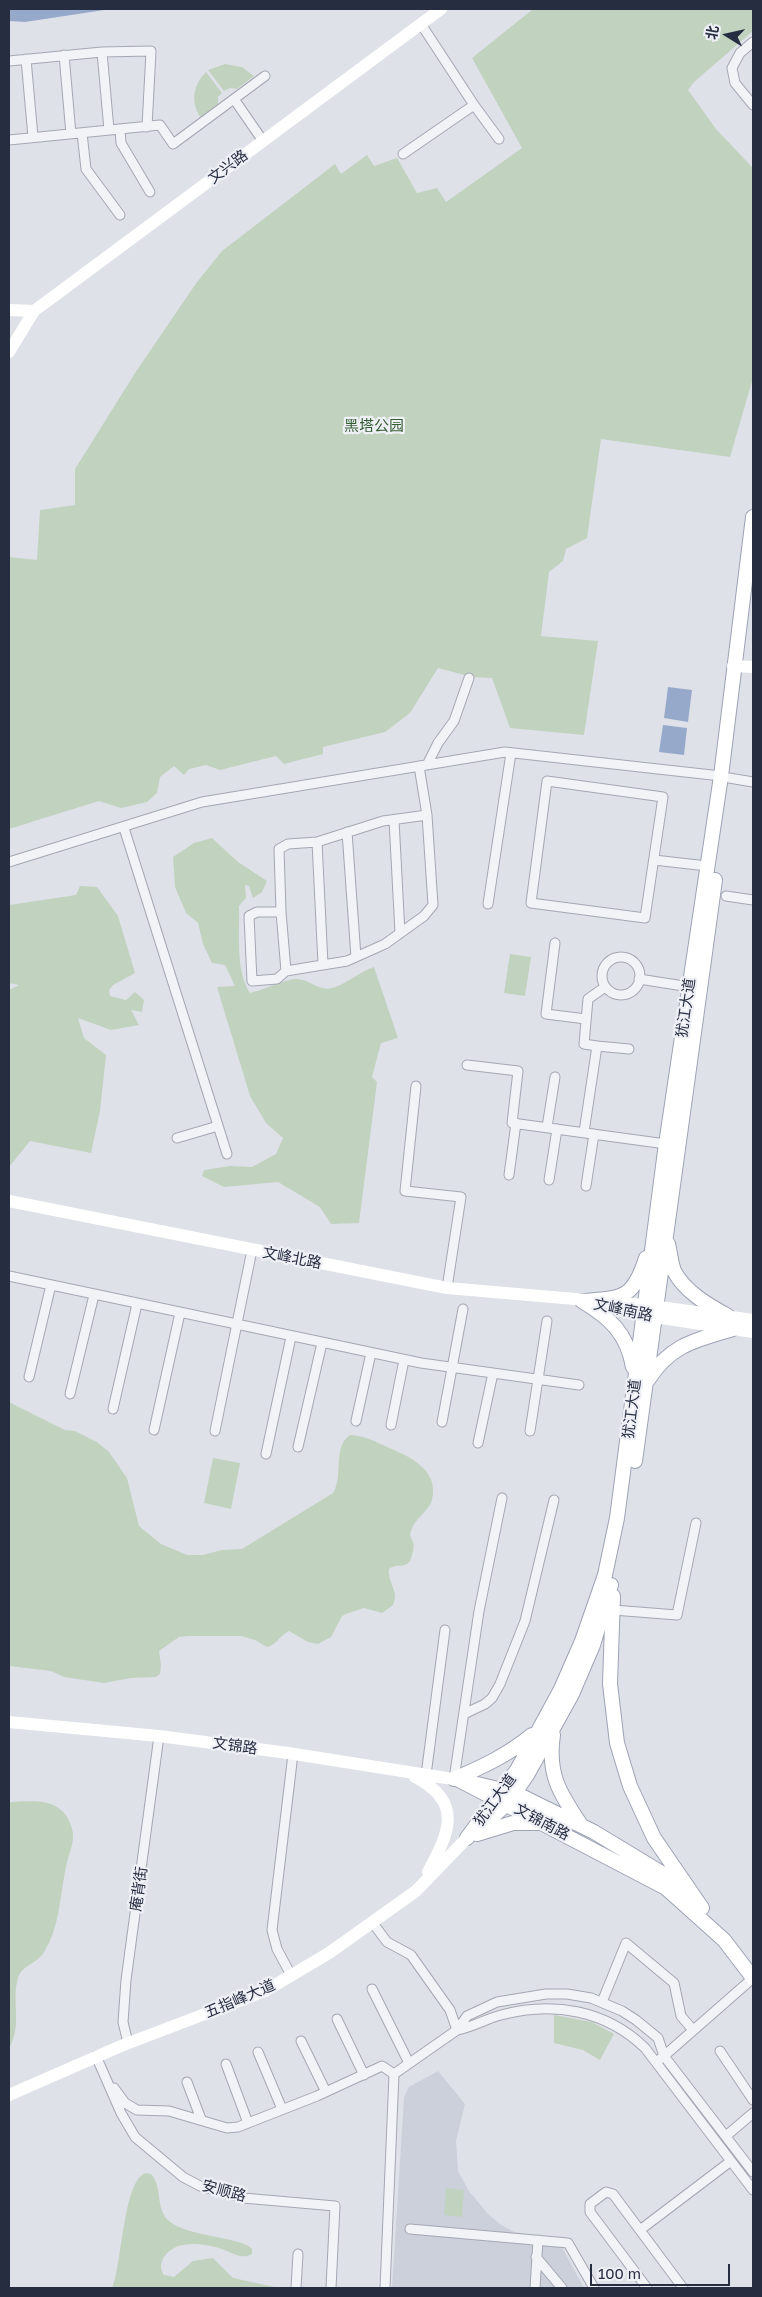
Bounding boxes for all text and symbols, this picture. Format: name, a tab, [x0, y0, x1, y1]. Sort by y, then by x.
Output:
north arrow	[702, 10, 752, 60]
text: 北	[702, 24, 721, 41]
street label: 文兴路	[205, 146, 251, 188]
park label: 黑塔公园	[344, 417, 404, 435]
street label: 犹江大道	[673, 977, 699, 1039]
street label: 文峰北路	[261, 1243, 323, 1273]
street label: 文峰南路	[592, 1295, 654, 1325]
street label: 犹江大道	[619, 1378, 645, 1440]
street label: 文锦路	[211, 1734, 259, 1758]
street label: 犹江大道	[470, 1770, 520, 1830]
street label: 文锦南路	[511, 1800, 573, 1844]
street label: 庵背街	[127, 1865, 151, 1913]
street label: 五指峰大道	[202, 1976, 278, 2022]
street label: 安顺路	[200, 2176, 248, 2206]
scale bar	[592, 2254, 732, 2286]
text: 100 m	[598, 2264, 641, 2282]

